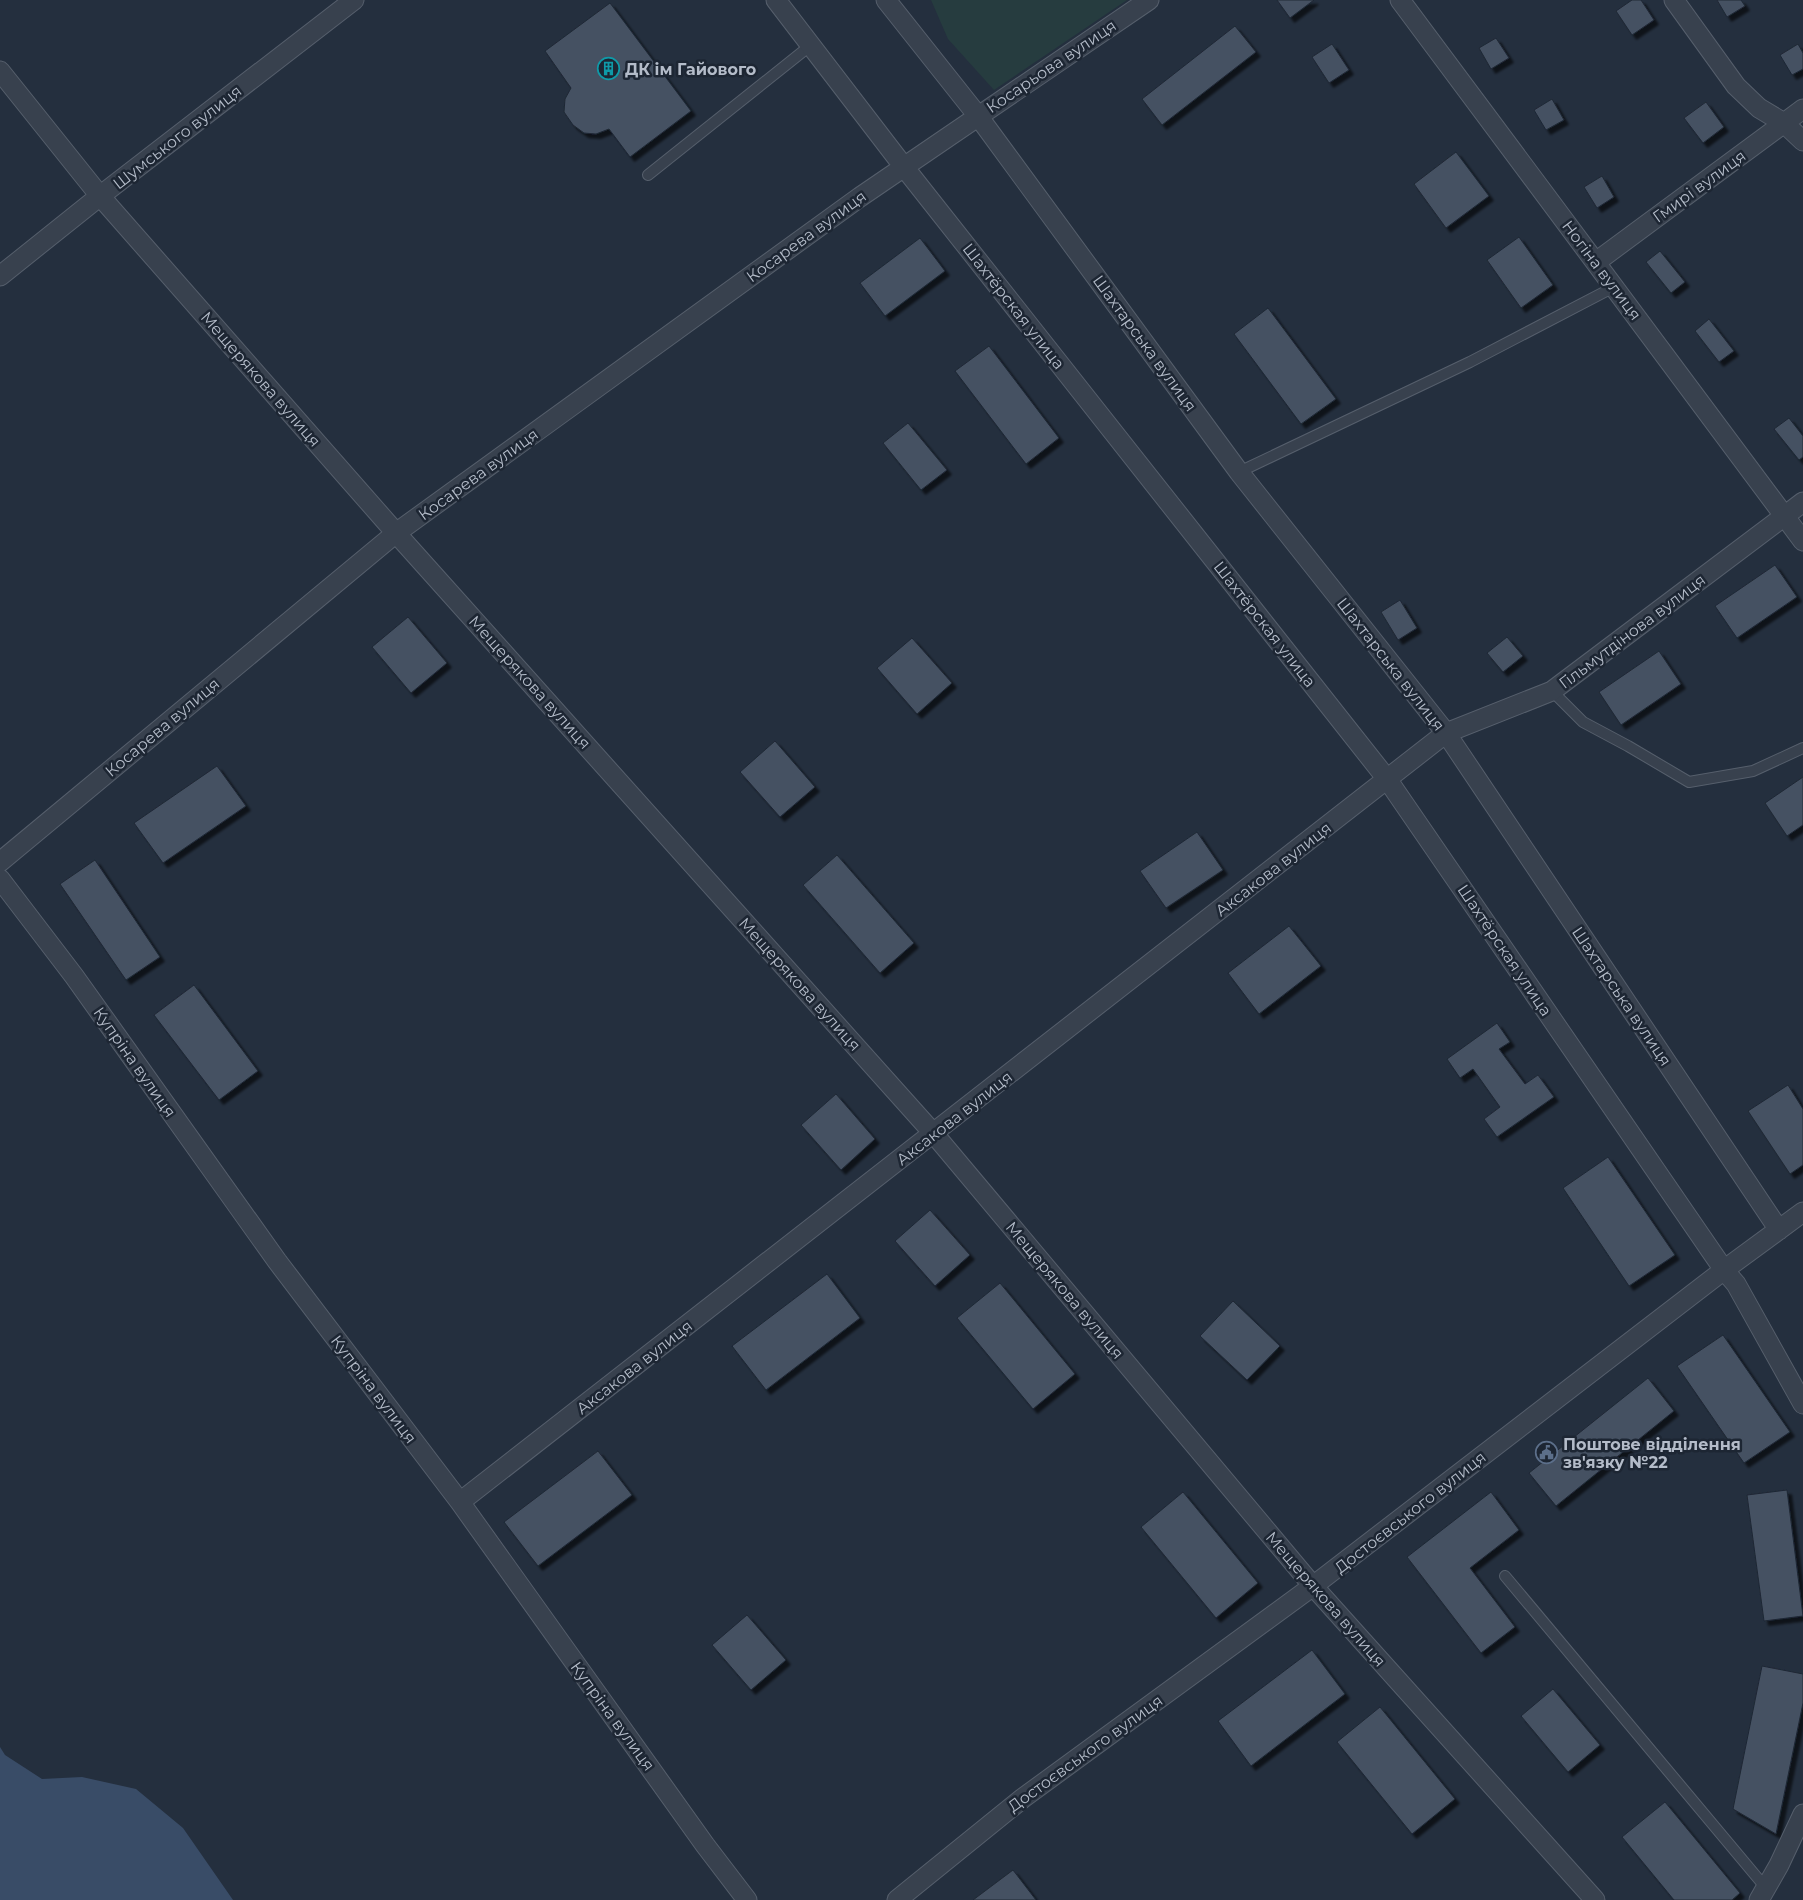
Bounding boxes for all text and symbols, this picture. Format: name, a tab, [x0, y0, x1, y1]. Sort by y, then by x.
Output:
street label: Косарьова вулиця	[983, 16, 1120, 117]
building icon: ДК ім Гайового	[597, 57, 621, 81]
place label: ДК ім Гайового	[625, 60, 756, 79]
street label: Шумського вулиця	[109, 81, 245, 193]
street label: Гмирі вулиця	[1649, 146, 1750, 227]
street label: Косарева вулиця	[743, 187, 870, 286]
street label: Ногіна вулиця	[1558, 217, 1645, 324]
street label: Шахтёрская улица	[959, 240, 1069, 373]
street label: Шахтарська вулиця	[1089, 272, 1200, 415]
street label: Мещерякова вулиця	[197, 308, 325, 451]
street label: Косарева вулиця	[415, 425, 542, 524]
street label: Шахтёрская улица	[1210, 558, 1320, 691]
street label: Гільмутдінова вулиця	[1555, 570, 1709, 693]
street label: Шахтарська вулиця	[1333, 594, 1448, 735]
street label: Мещерякова вулиця	[465, 612, 595, 753]
street label: Косарева вулиця	[101, 674, 223, 781]
street label: Аксакова вулиця	[1212, 818, 1335, 921]
street label: Шахтёрская улица	[1454, 881, 1556, 1020]
street label: Мещерякова вулиця	[735, 914, 865, 1055]
street label: Шахтарська вулиця	[1568, 923, 1675, 1069]
street label: Купріна вулиця	[89, 1003, 180, 1121]
street label: Аксакова вулиця	[893, 1067, 1016, 1170]
street label: Мещерякова вулиця	[1002, 1218, 1127, 1363]
street label: Аксакова вулиця	[573, 1316, 696, 1419]
street label: Купріна вулиця	[327, 1332, 420, 1447]
place label: Поштове відділення зв'язку №22	[1563, 1435, 1741, 1472]
public building icon: Поштове відділення зв'язку №22	[1535, 1441, 1559, 1465]
street label: Достоєвського вулиця	[1331, 1447, 1490, 1577]
street label: Мещерякова вулиця	[1262, 1528, 1390, 1671]
street label: Купріна вулиця	[567, 1658, 659, 1775]
street label: Достоєвського вулиця	[1004, 1691, 1166, 1816]

